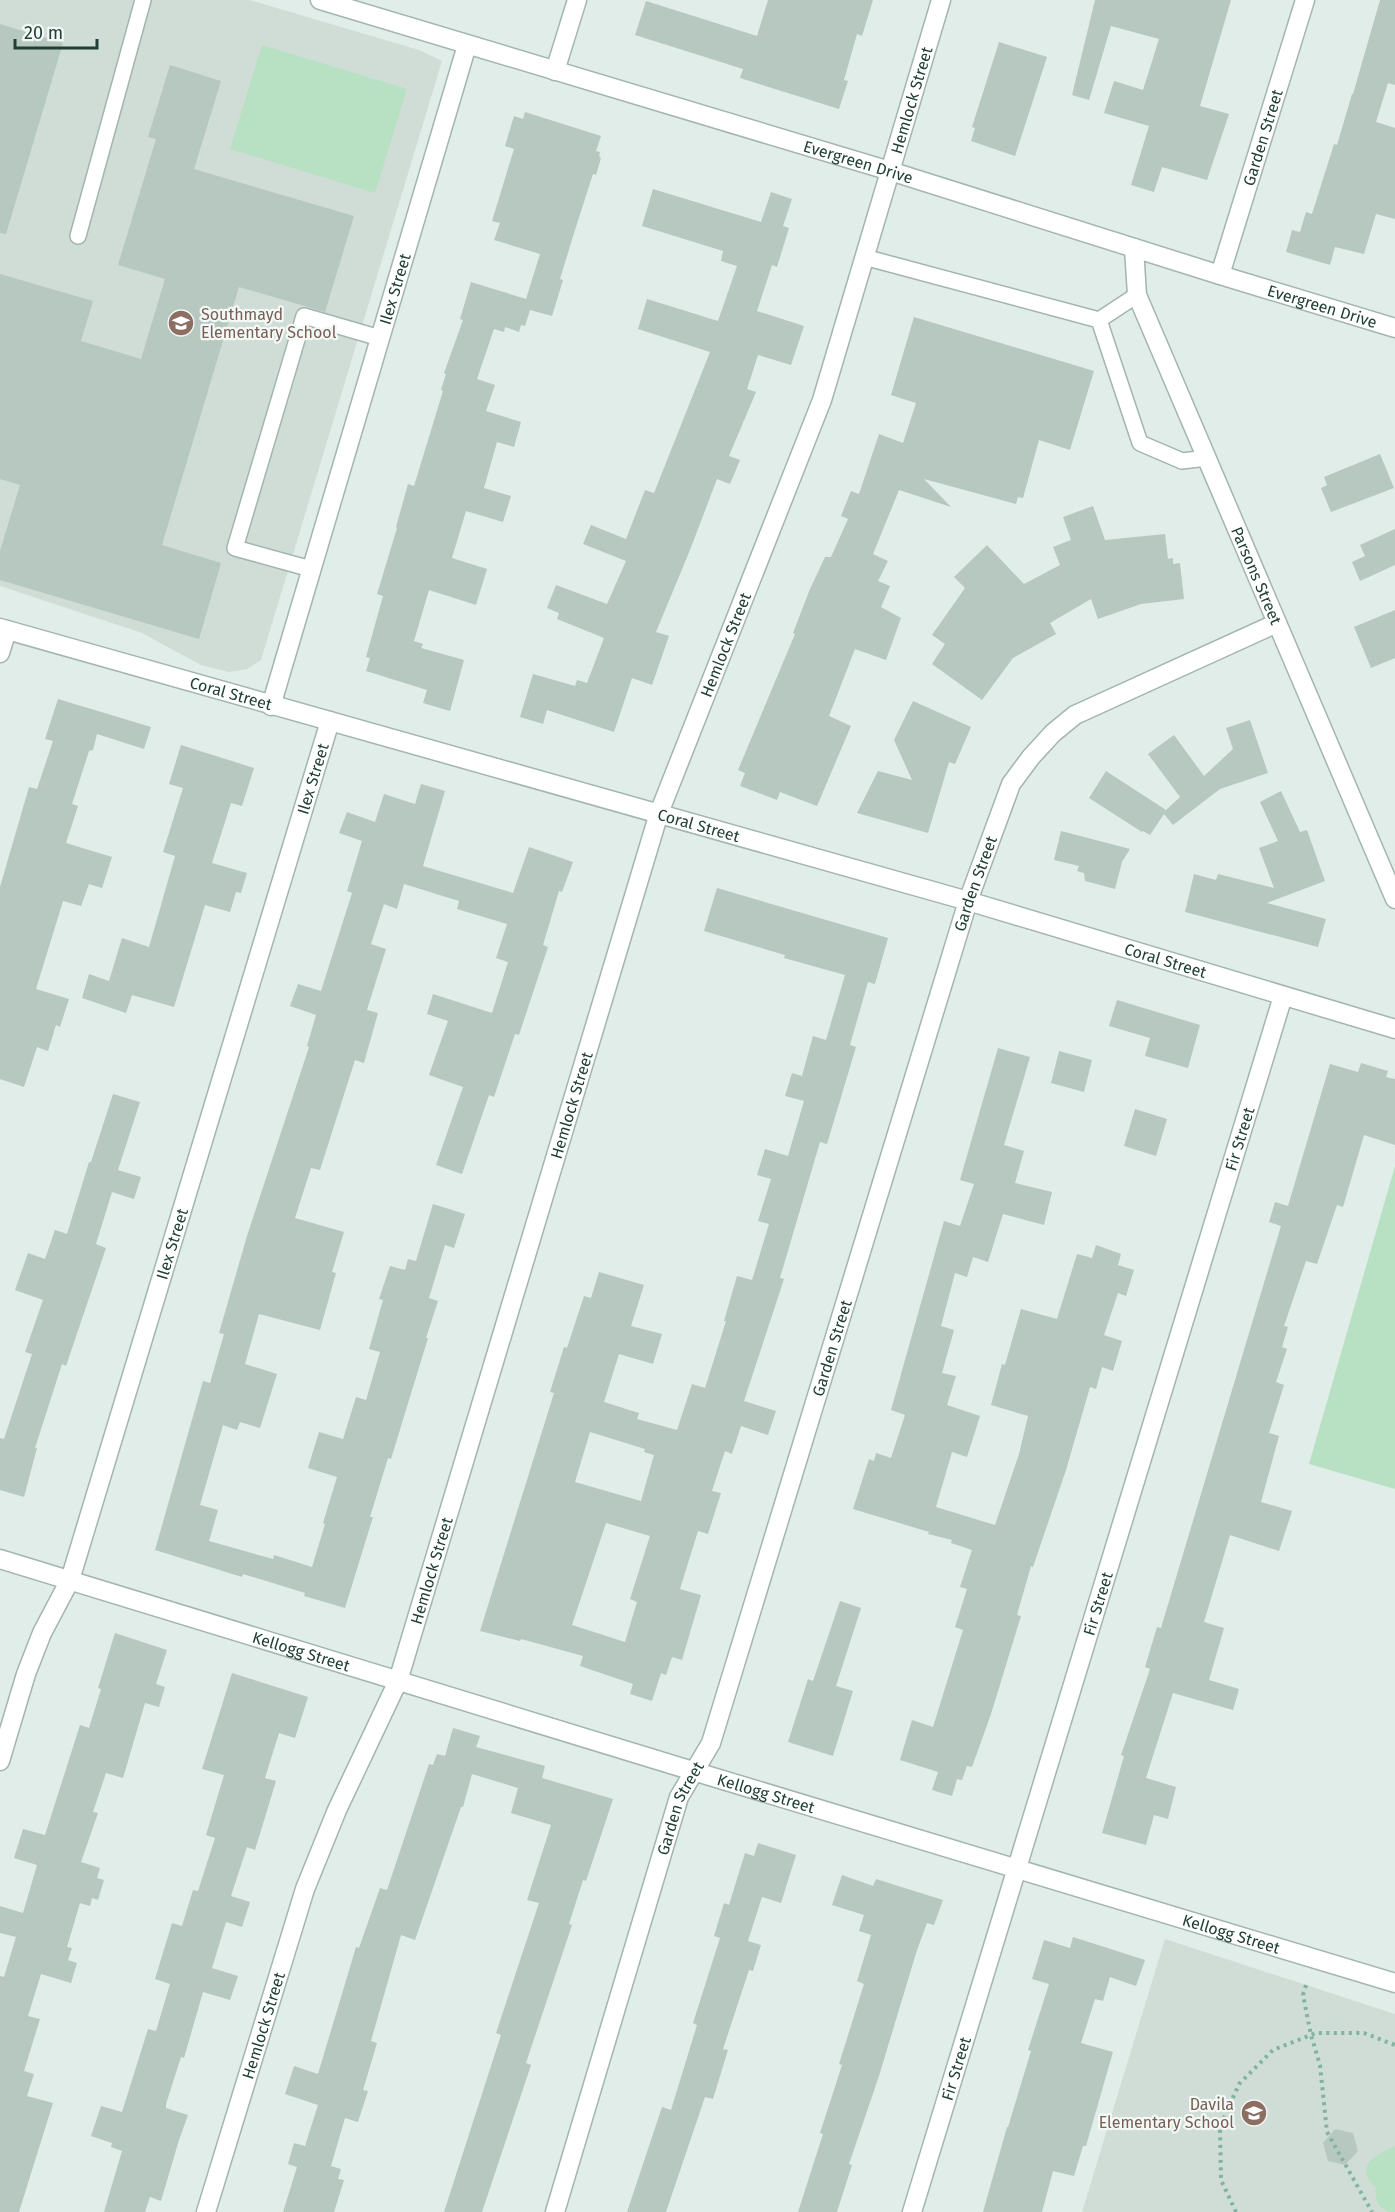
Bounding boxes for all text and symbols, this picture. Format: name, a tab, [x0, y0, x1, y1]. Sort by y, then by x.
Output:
scale bar	[15, 12, 98, 50]
text: 20 m	[24, 22, 63, 44]
street label: Hemlock Street	[886, 44, 936, 156]
street label: Garden Street	[1239, 87, 1286, 188]
street label: Evergreen Drive	[801, 136, 915, 187]
street label: Ilex Street	[375, 251, 414, 327]
street label: Evergreen Drive	[1265, 280, 1379, 332]
place label: Southmayd Elementary School	[201, 305, 337, 342]
school or university icon: Southmayd Elementary School	[166, 308, 196, 338]
street label: Parsons Street	[1228, 524, 1286, 627]
street label: Hemlock Street	[696, 590, 755, 700]
street label: Coral Street	[188, 673, 274, 714]
street label: Ilex Street	[293, 741, 332, 817]
street label: Coral Street	[655, 804, 742, 846]
street label: Garden Street	[950, 833, 1001, 934]
street label: Coral Street	[1122, 939, 1209, 982]
street label: Hemlock Street	[546, 1049, 596, 1161]
street label: Fir Street	[1221, 1104, 1258, 1173]
street label: Ilex Street	[152, 1206, 192, 1282]
street label: Garden Street	[808, 1297, 855, 1398]
street label: Hemlock Street	[406, 1515, 456, 1626]
street label: Fir Street	[1079, 1569, 1116, 1638]
street label: Kellogg Street	[250, 1627, 352, 1675]
street label: Garden Street	[653, 1758, 708, 1857]
street label: Kellogg Street	[715, 1769, 817, 1817]
street label: Kellogg Street	[1180, 1910, 1283, 1957]
street label: Hemlock Street	[238, 1970, 289, 2081]
street label: Fir Street	[937, 2034, 975, 2103]
place label: Davila Elementary School	[1099, 2095, 1234, 2132]
school or university icon: Davila Elementary School	[1239, 2098, 1269, 2128]

